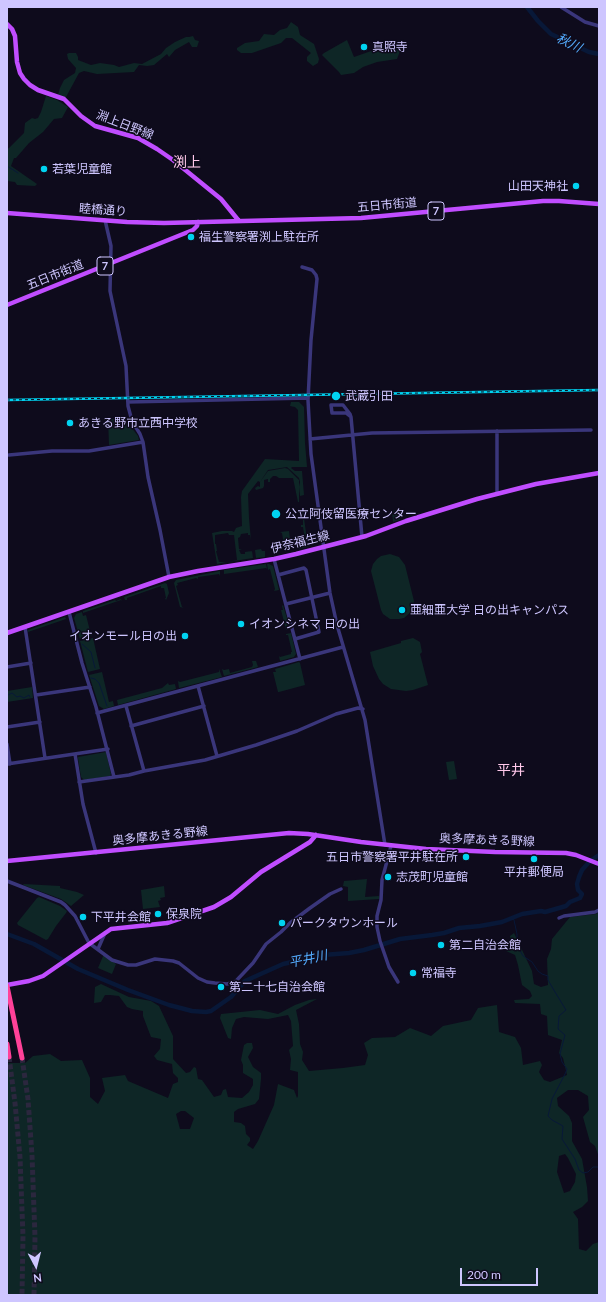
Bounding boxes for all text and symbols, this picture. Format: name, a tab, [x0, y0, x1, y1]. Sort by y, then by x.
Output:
water label: 秋川	[554, 30, 584, 56]
place label: 真照寺	[372, 40, 408, 54]
marker: 真照寺	[359, 42, 369, 52]
street label: 淵上日野線	[94, 108, 156, 142]
district label: 渕上	[173, 154, 201, 170]
place label: 若葉児童館	[52, 162, 112, 176]
marker: 若葉児童館	[39, 164, 49, 174]
place label: 山田天神社	[508, 179, 568, 193]
marker: 山田天神社	[571, 181, 581, 191]
street label: 五日市街道	[356, 195, 418, 215]
street label: 睦橋通り	[79, 201, 127, 219]
road number: 7	[428, 202, 444, 220]
place label: 福生警察署渕上駐在所	[199, 230, 319, 244]
marker: 福生警察署渕上駐在所	[186, 232, 196, 242]
street label: 五日市街道	[24, 257, 86, 293]
road number: 7	[97, 257, 113, 275]
place label: 武蔵引田	[345, 389, 393, 403]
marker: 武蔵引田	[330, 390, 342, 402]
place label: あきる野市立西中学校	[78, 416, 198, 430]
marker: あきる野市立西中学校	[65, 418, 75, 428]
place label: 公立阿伎留医療センター	[285, 507, 417, 521]
marker: 公立阿伎留医療センター	[270, 508, 282, 520]
street label: 伊奈福生線	[269, 528, 331, 556]
place label: 亜細亜大学 日の出キャンパス	[410, 603, 569, 617]
marker: 亜細亜大学 日の出キャンパス	[397, 605, 407, 615]
place label: イオンシネマ 日の出	[249, 617, 360, 631]
marker: イオンシネマ 日の出	[236, 619, 246, 629]
place label: イオンモール日の出	[69, 629, 177, 643]
marker: イオンモール日の出	[180, 631, 190, 641]
district label: 平井	[497, 762, 525, 778]
street label: 奥多摩あきる野線	[112, 824, 208, 848]
street label: 奥多摩あきる野線	[439, 831, 535, 849]
place label: 五日市警察署平井駐在所	[326, 850, 458, 864]
marker: 五日市警察署平井駐在所	[461, 852, 471, 862]
marker: 平井郵便局	[529, 854, 539, 864]
place label: 平井郵便局	[504, 865, 564, 879]
place label: 志茂町児童館	[396, 870, 468, 884]
marker: 志茂町児童館	[383, 872, 393, 882]
place label: 保泉院	[166, 907, 202, 921]
marker: 保泉院	[153, 909, 163, 919]
place label: 下平井会館	[91, 910, 151, 924]
marker: 下平井会館	[78, 912, 88, 922]
place label: パークタウンホール	[290, 916, 398, 930]
marker: パークタウンホール	[277, 918, 287, 928]
place label: 第二自治会館	[449, 938, 521, 952]
marker: 第二自治会館	[436, 940, 446, 950]
water label: 平井川	[287, 947, 329, 971]
place label: 常福寺	[421, 966, 457, 980]
marker: 常福寺	[408, 968, 418, 978]
place label: 第二十七自治会館	[229, 980, 325, 994]
marker: 第二十七自治会館	[216, 982, 226, 992]
north arrow	[16, 1246, 56, 1286]
scale bar	[462, 1260, 540, 1286]
text: 200 m	[467, 1267, 501, 1282]
text: N	[33, 1271, 43, 1285]

